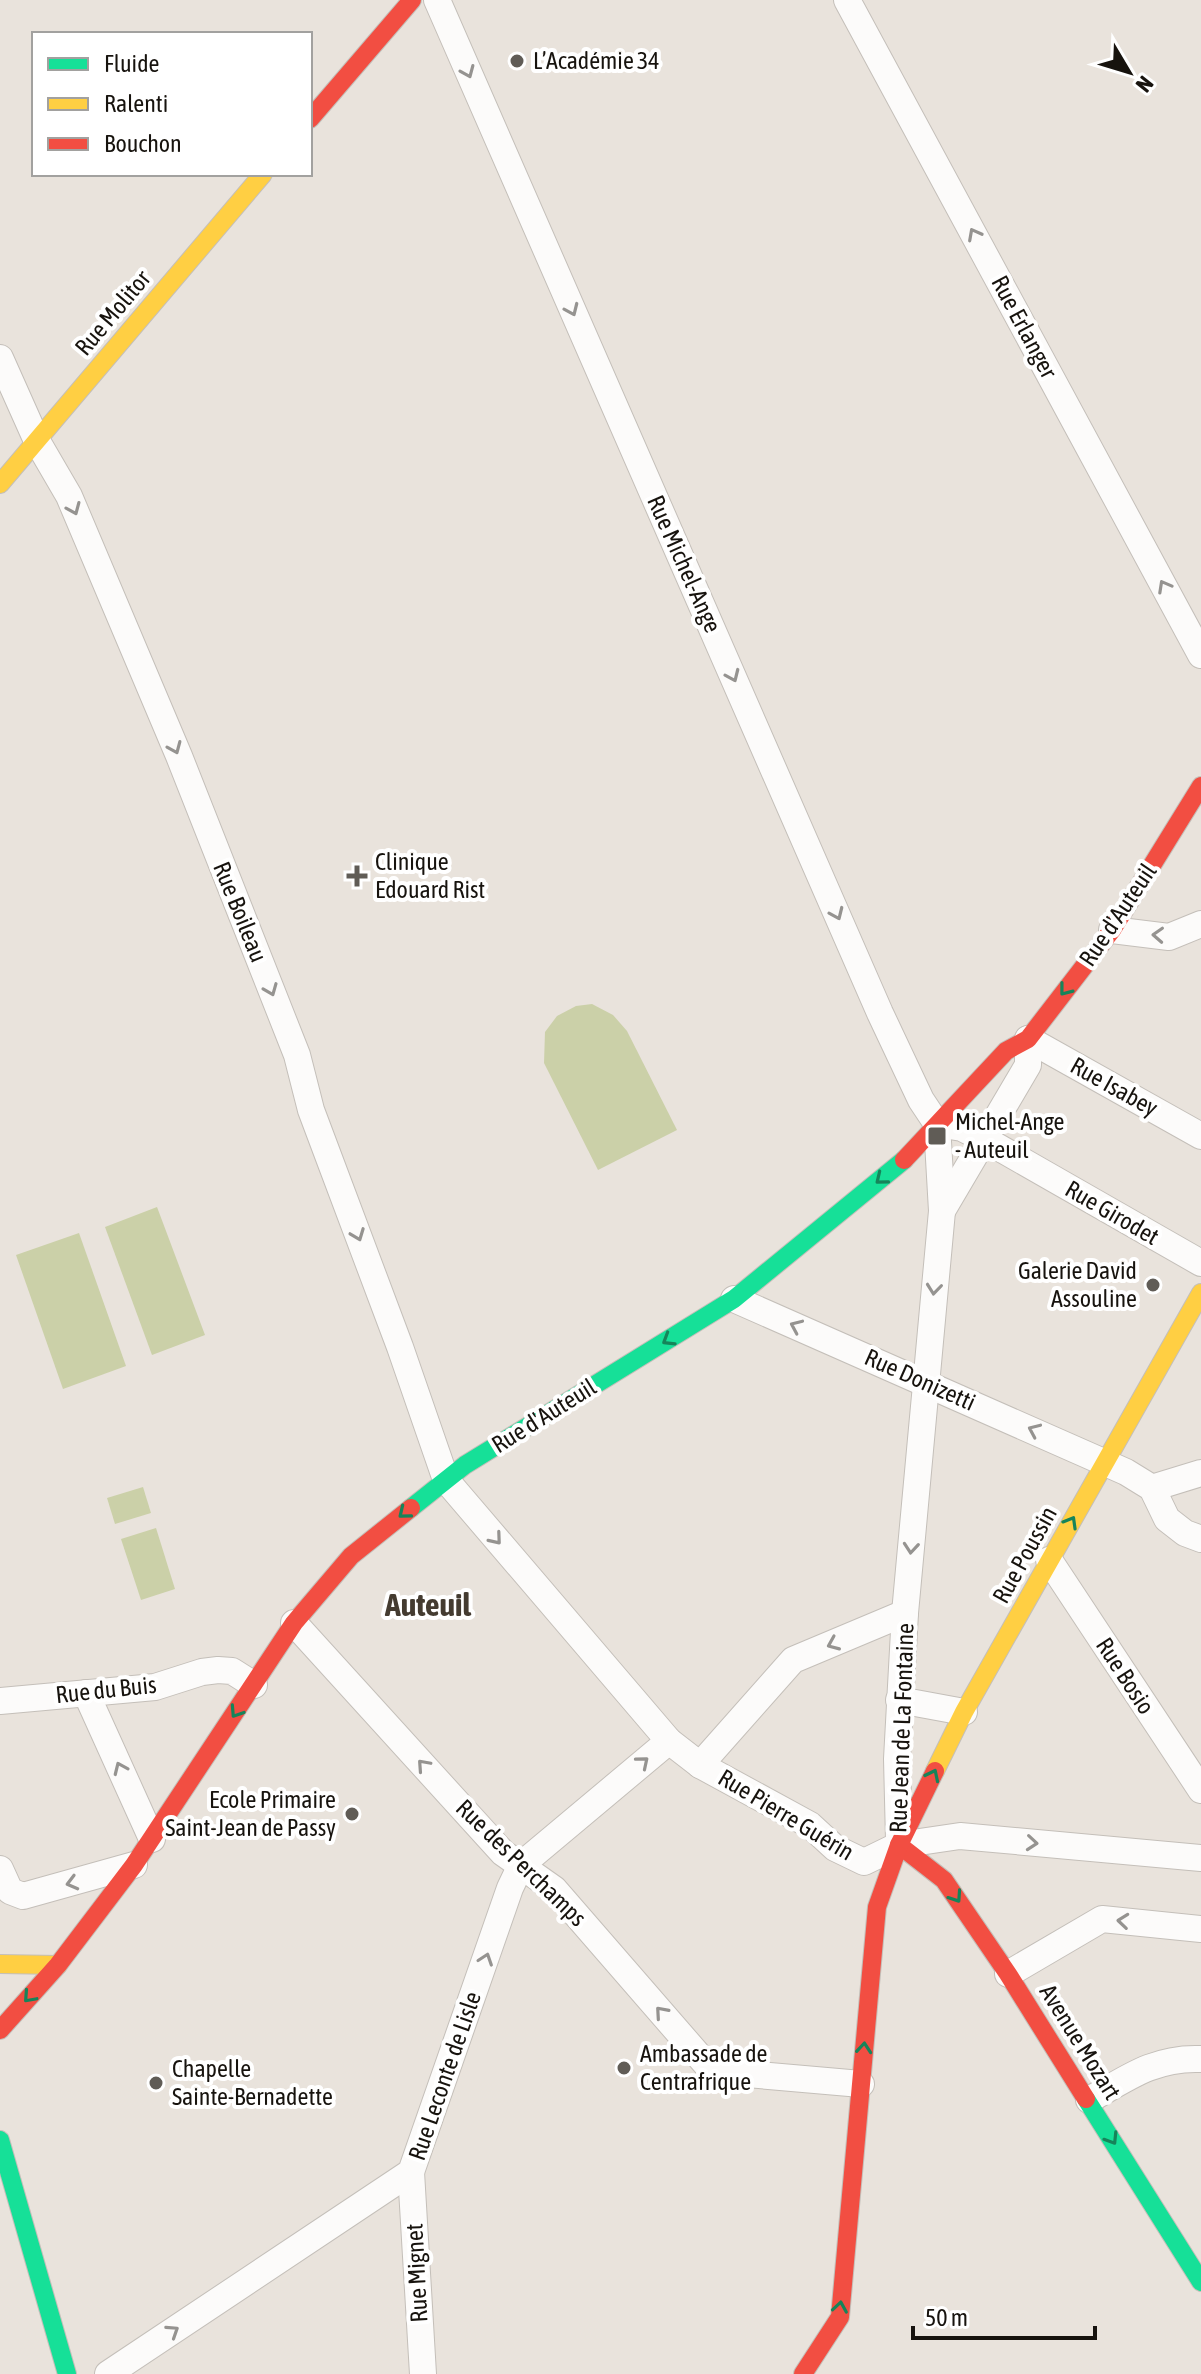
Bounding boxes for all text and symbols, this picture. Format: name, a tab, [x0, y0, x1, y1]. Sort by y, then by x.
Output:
legend	[32, 32, 312, 176]
north arrow	[1089, 32, 1169, 112]
place label: L’Académie 34	[533, 47, 660, 74]
text: Fluide	[104, 50, 159, 77]
marker: L’Académie 34	[508, 52, 526, 70]
one-way arrow	[459, 63, 475, 78]
text: N	[1131, 71, 1159, 97]
text: Ralenti	[104, 90, 168, 117]
text: Bouchon	[104, 130, 182, 157]
one-way arrow	[968, 228, 983, 243]
street label: Rue Molitor	[69, 264, 156, 360]
street label: Rue Erlanger	[986, 271, 1063, 383]
one-way arrow	[563, 302, 579, 316]
street label: Rue Michel-Ange	[642, 491, 727, 637]
one-way arrow	[64, 501, 80, 515]
one-way arrow	[1158, 580, 1173, 595]
one-way arrow	[723, 668, 739, 682]
one-way arrow	[166, 740, 182, 754]
place label: Clinique Edouard Rist	[375, 848, 485, 903]
street label: Rue Boileau	[208, 858, 273, 966]
street label: Rue d'Auteuil	[1074, 858, 1162, 971]
marker: Clinique Edouard Rist	[346, 865, 368, 887]
one-way arrow	[827, 906, 843, 921]
one-way arrow	[1151, 926, 1163, 943]
one-way arrow	[1060, 981, 1075, 996]
one-way arrow	[261, 982, 278, 996]
street label: Rue Isabey	[1066, 1052, 1163, 1122]
place label: Michel-Ange - Auteuil	[955, 1108, 1065, 1163]
marker: Michel-Ange - Auteuil	[926, 1125, 948, 1147]
one-way arrow	[876, 1169, 890, 1184]
street label: Rue Girodet	[1061, 1175, 1164, 1250]
one-way arrow	[348, 1227, 365, 1241]
place label: Galerie David Assouline	[1018, 1257, 1137, 1312]
marker: Galerie David Assouline	[1144, 1276, 1162, 1294]
one-way arrow	[926, 1283, 943, 1296]
one-way arrow	[790, 1320, 804, 1336]
one-way arrow	[662, 1330, 677, 1346]
street label: Rue Donizetti	[861, 1343, 980, 1416]
street label: Rue d'Auteuil	[487, 1373, 601, 1458]
one-way arrow	[1028, 1424, 1042, 1440]
street label: Rue Poussin	[987, 1502, 1062, 1608]
one-way arrow	[399, 1503, 413, 1518]
one-way arrow	[1061, 1517, 1077, 1531]
one-way arrow	[486, 1530, 501, 1545]
one-way arrow	[902, 1541, 919, 1554]
district label: Auteuil	[384, 1586, 471, 1623]
street label: Rue Jean de La Fontaine	[884, 1623, 919, 1833]
street label: Rue Bosio	[1091, 1632, 1160, 1719]
one-way arrow	[827, 1634, 841, 1650]
street label: Rue du Buis	[54, 1671, 158, 1708]
one-way arrow	[230, 1703, 245, 1718]
one-way arrow	[634, 1757, 648, 1772]
one-way arrow	[419, 1759, 433, 1774]
one-way arrow	[114, 1762, 130, 1776]
street label: Rue Pierre Guérin	[714, 1764, 859, 1866]
one-way arrow	[923, 1769, 939, 1784]
place label: Ecole Primaire Saint-Jean de Passy	[165, 1786, 336, 1841]
street label: Rue des Perchamps	[451, 1794, 592, 1931]
marker: Ecole Primaire Saint-Jean de Passy	[343, 1805, 361, 1823]
one-way arrow	[1026, 1834, 1039, 1851]
one-way arrow	[65, 1873, 79, 1890]
one-way arrow	[946, 1889, 961, 1903]
one-way arrow	[1116, 1913, 1129, 1930]
one-way arrow	[476, 1953, 492, 1967]
street label: Avenue Mozart	[1034, 1979, 1126, 2104]
one-way arrow	[25, 1988, 39, 2003]
street label: Rue Leconte de Lisle	[403, 1988, 486, 2164]
one-way arrow	[656, 2006, 671, 2021]
place label: Ambassade de Centrafrique	[640, 2040, 768, 2095]
one-way arrow	[855, 2041, 872, 2054]
place label: Chapelle Sainte-Bernadette	[172, 2055, 333, 2110]
marker: Ambassade de Centrafrique	[615, 2059, 633, 2077]
marker: Chapelle Sainte-Bernadette	[147, 2074, 165, 2092]
one-way arrow	[1103, 2130, 1118, 2145]
street label: Rue Mignet	[400, 2223, 433, 2323]
scale bar	[913, 2290, 1095, 2340]
one-way arrow	[831, 2300, 848, 2313]
text: 50 m	[925, 2304, 968, 2331]
one-way arrow	[164, 2326, 179, 2341]

